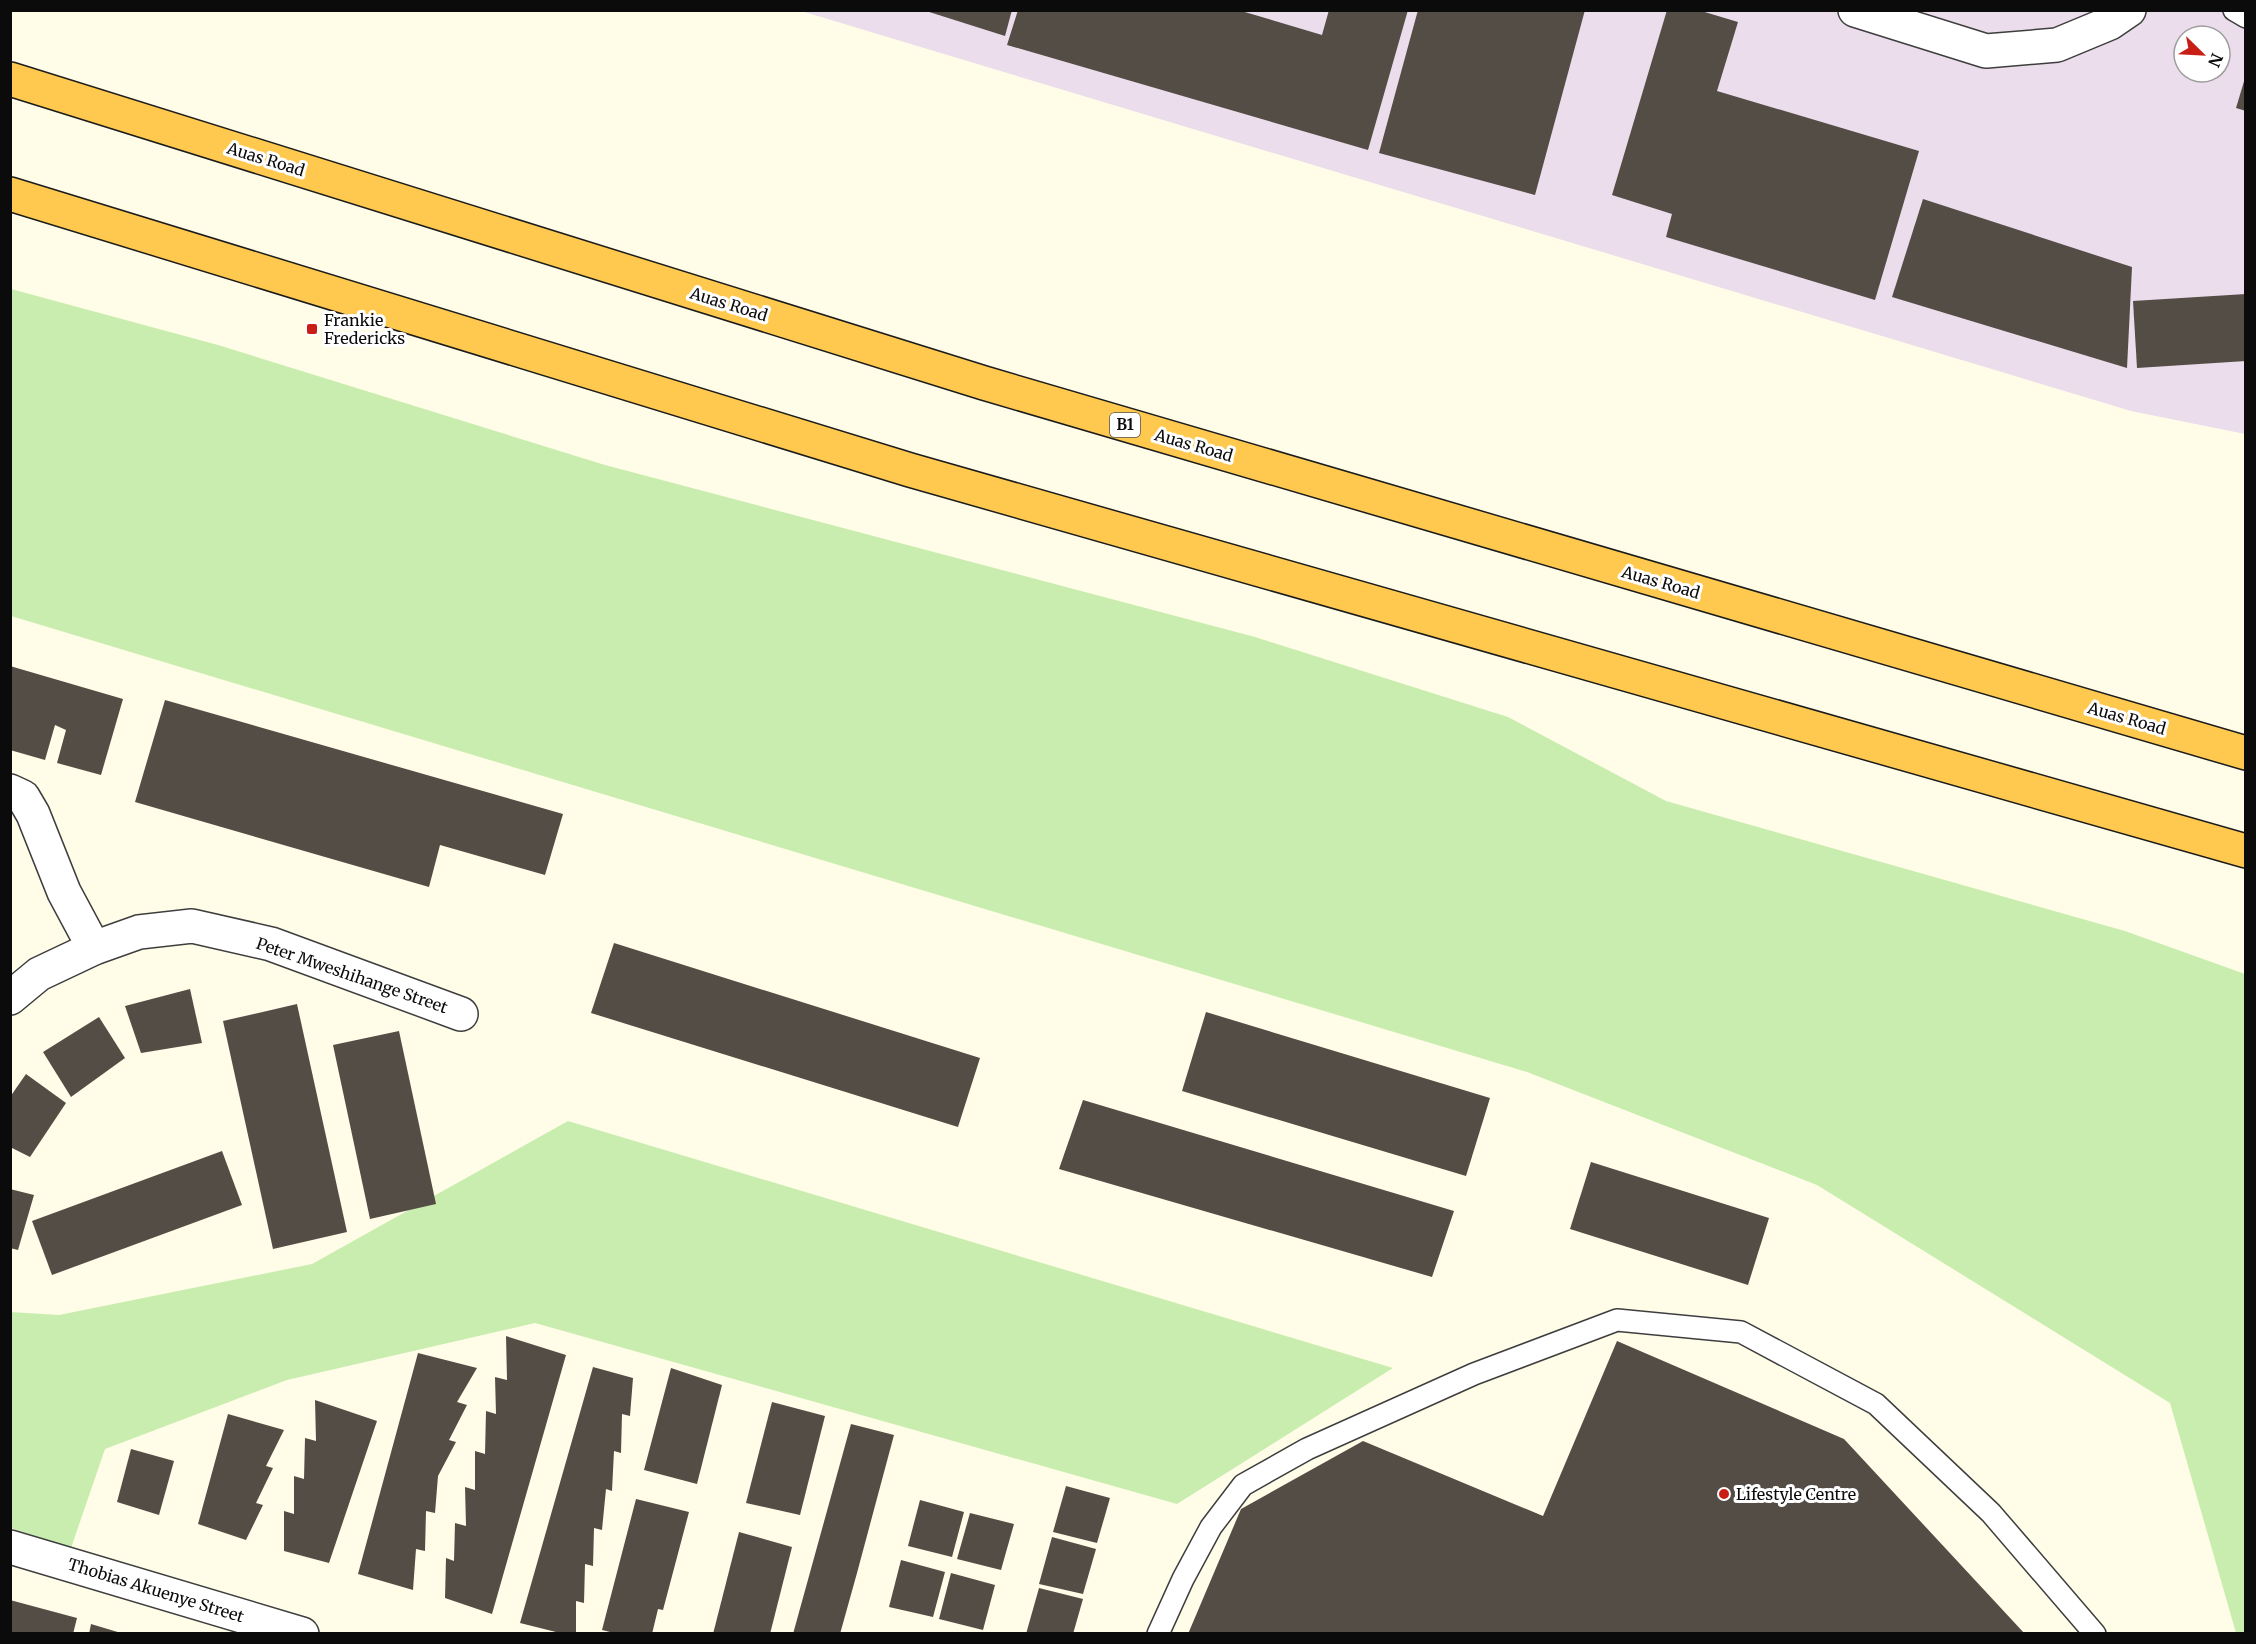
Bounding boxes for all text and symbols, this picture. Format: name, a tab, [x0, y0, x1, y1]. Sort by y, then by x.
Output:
north arrow	[2172, 24, 2232, 84]
text: N	[2204, 50, 2227, 70]
street label: Auas Road	[224, 137, 308, 180]
street label: Auas Road	[687, 282, 771, 325]
place label: Frankie Fredericks	[324, 310, 405, 348]
marker: Frankie Fredericks	[305, 322, 319, 336]
road number: B1	[1110, 413, 1140, 437]
street label: Auas Road	[1152, 424, 1236, 466]
street label: Auas Road	[1619, 561, 1703, 603]
street label: Auas Road	[2085, 697, 2169, 739]
street label: Peter Mweshihange Street	[254, 933, 451, 1017]
place label: Lifestyle Centre	[1736, 1484, 1856, 1504]
marker: Lifestyle Centre	[1717, 1487, 1731, 1501]
street label: Thobias Akuenye Street	[66, 1554, 247, 1627]

